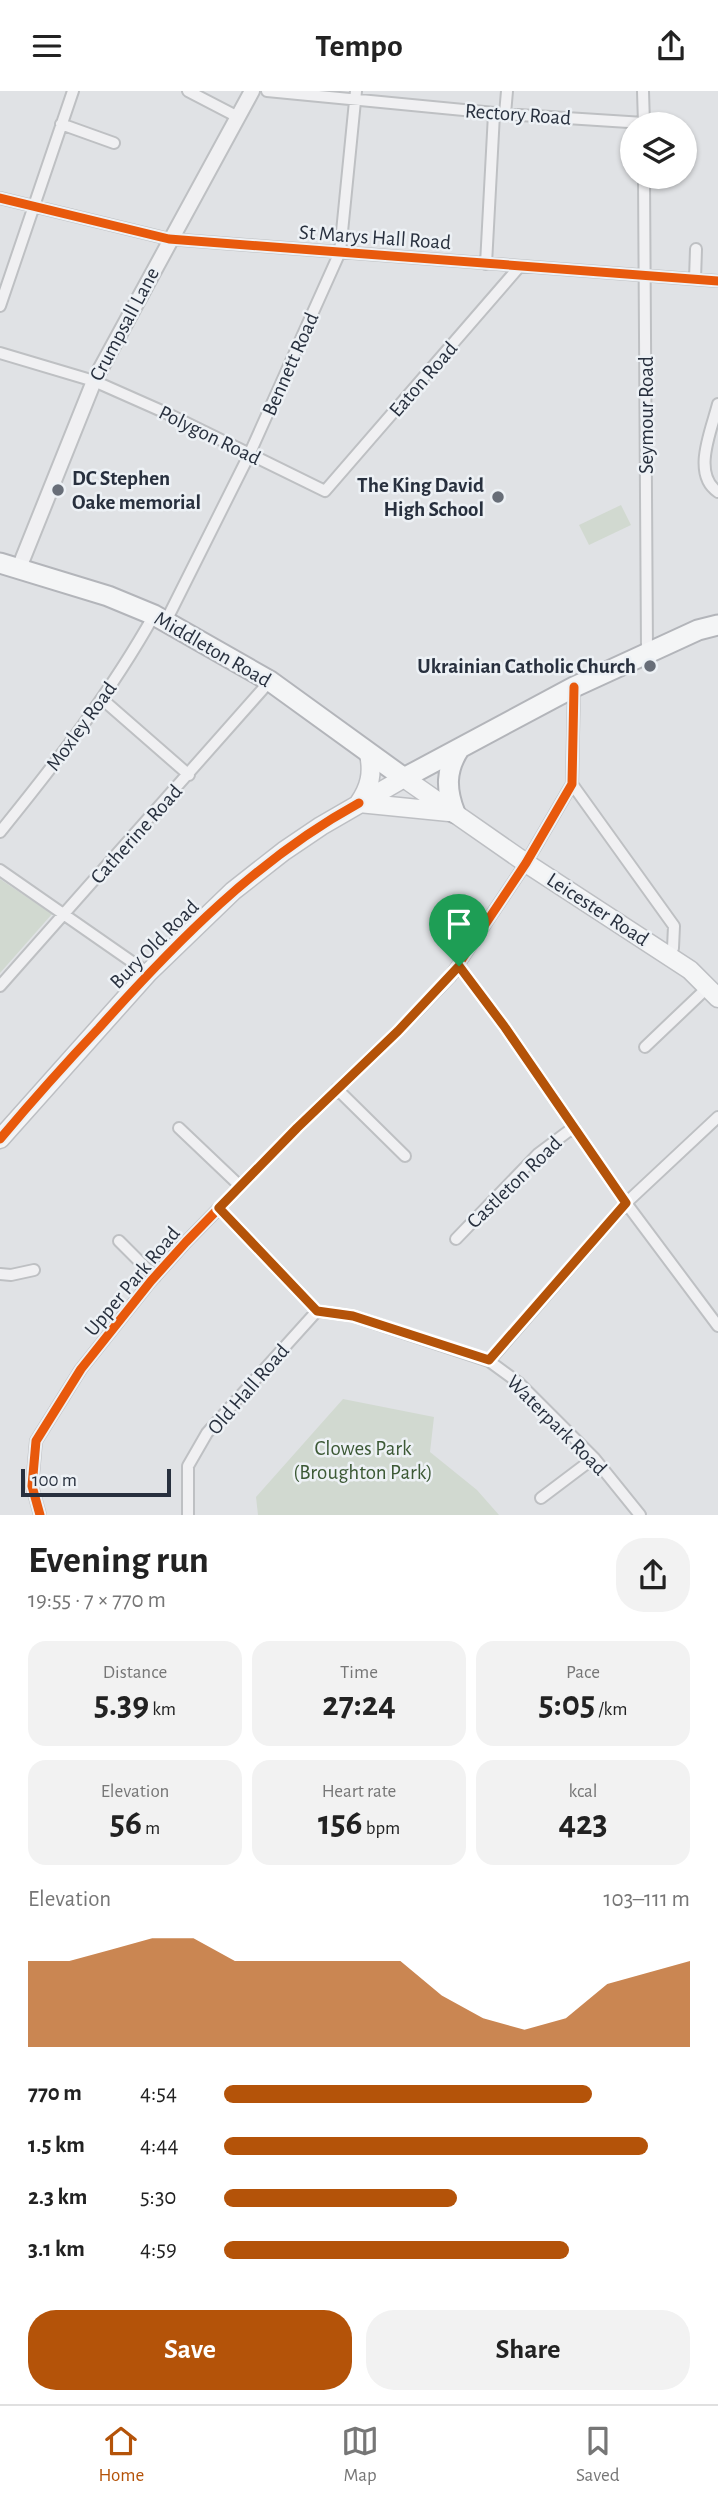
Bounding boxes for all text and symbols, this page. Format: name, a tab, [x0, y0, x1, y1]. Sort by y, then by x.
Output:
icon: menu	[28, 27, 66, 65]
icon: share	[652, 27, 690, 65]
text: Tempo	[315, 30, 403, 62]
street label: Rectory Road	[464, 100, 572, 129]
map controls	[620, 112, 697, 189]
button: layers	[620, 112, 697, 189]
street label: St Marys Hall Road	[298, 222, 452, 253]
street label: Crumpsall Lane	[86, 264, 163, 384]
street label: Bennett Road	[258, 309, 323, 419]
street label: Eaton Road	[385, 338, 462, 421]
street label: Seymour Road	[636, 356, 657, 474]
street label: Polygon Road	[156, 402, 264, 469]
place label: DC Stephen Oake memorial	[72, 468, 201, 513]
place label: The King David High School	[357, 475, 484, 520]
marker: DC Stephen Oake memorial	[50, 482, 66, 498]
marker: The King David High School	[490, 489, 506, 505]
street label: Middleton Road	[151, 608, 275, 691]
place label: Ukrainian Catholic Church	[417, 656, 636, 677]
marker: Ukrainian Catholic Church	[642, 658, 658, 674]
street label: Moxley Road	[42, 678, 121, 775]
street label: Catherine Road	[87, 781, 186, 888]
street label: Leicester Road	[543, 869, 653, 950]
pin	[429, 894, 489, 966]
street label: Bury Old Road	[106, 896, 203, 993]
icon: arrive	[440, 905, 478, 943]
street label: Castleton Road	[463, 1132, 566, 1232]
street label: Upper Park Road	[81, 1223, 184, 1340]
street label: Old Hall Road	[204, 1340, 293, 1439]
street label: Waterpark Road	[503, 1371, 611, 1480]
park label: Clowes Park (Broughton Park)	[293, 1438, 433, 1483]
scale bar	[21, 1466, 172, 1498]
text: 100 m	[32, 1471, 77, 1490]
button: share	[616, 1538, 690, 1612]
text: Evening run	[28, 1542, 209, 1580]
text: 19:55 · 7 × 770 m	[28, 1589, 166, 1612]
text: Distance	[103, 1663, 167, 1682]
text: Time	[340, 1663, 378, 1682]
text: Pace	[566, 1663, 600, 1682]
text: 5.39	[94, 1687, 149, 1722]
text: 27:24	[322, 1687, 396, 1722]
text: 5:05	[539, 1687, 595, 1722]
text: km	[149, 1700, 176, 1719]
text: /km	[595, 1700, 627, 1719]
text: Elevation	[101, 1782, 169, 1801]
text: Heart rate	[322, 1782, 396, 1801]
text: kcal	[569, 1782, 597, 1801]
text: 56	[110, 1806, 142, 1841]
text: 156	[318, 1806, 363, 1841]
text: 423	[558, 1806, 608, 1841]
text: m	[142, 1819, 160, 1838]
text: bpm	[363, 1819, 400, 1838]
text: Elevation	[28, 1888, 111, 1911]
text: 103–111 m	[604, 1888, 690, 1911]
text: 770 m	[28, 2082, 82, 2105]
text: 4:54	[140, 2082, 177, 2105]
text: 1.5 km	[28, 2134, 85, 2157]
text: 4:44	[140, 2134, 178, 2157]
text: 2.3 km	[28, 2186, 87, 2209]
text: 5:30	[140, 2186, 177, 2209]
text: 3.1 km	[28, 2238, 85, 2261]
text: 4:59	[140, 2238, 177, 2261]
button: Save	[28, 2310, 352, 2390]
button: Share	[366, 2310, 690, 2390]
tab: Home	[98, 2422, 144, 2487]
tab: Map	[341, 2422, 379, 2487]
tab: Saved	[576, 2422, 620, 2487]

